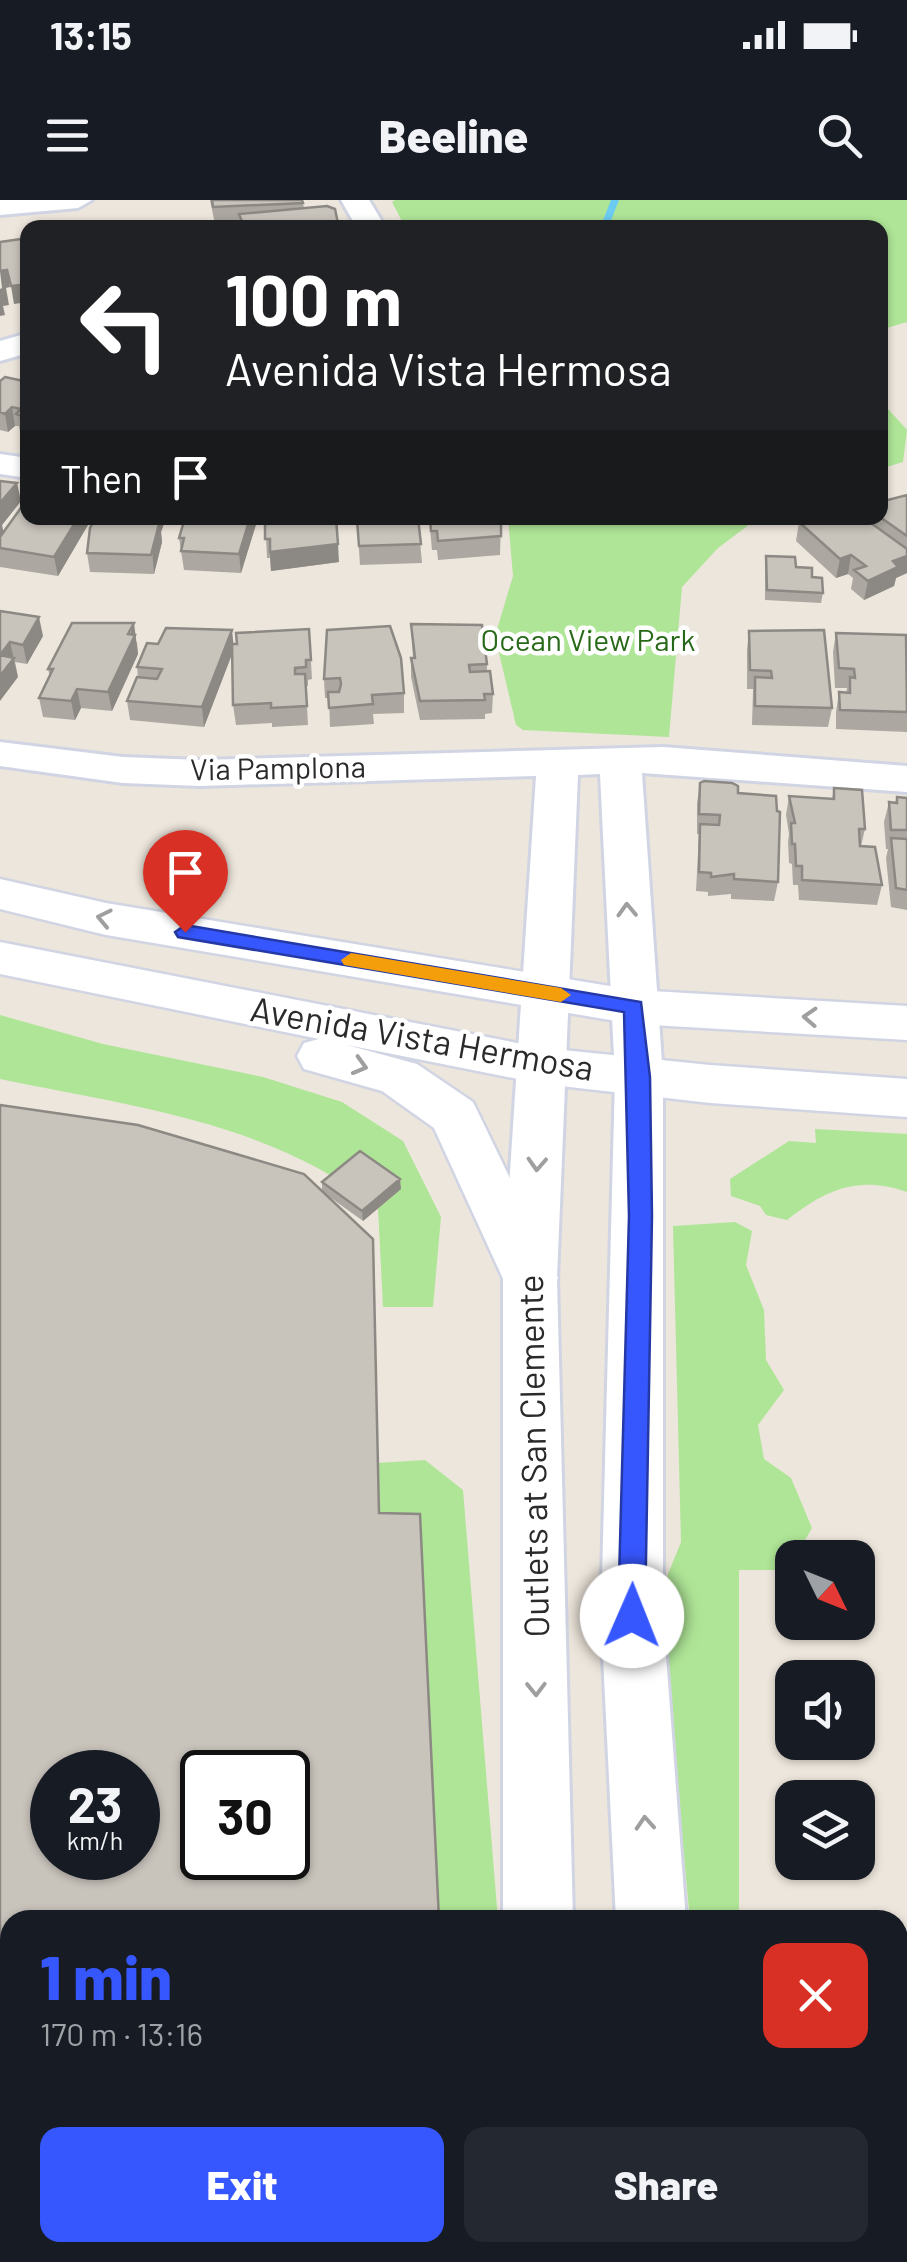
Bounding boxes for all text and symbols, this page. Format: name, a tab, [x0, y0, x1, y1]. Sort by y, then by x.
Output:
text: 13:15	[50, 12, 132, 58]
icon: menu	[40, 108, 95, 163]
text: Beeline	[379, 108, 528, 162]
icon: search	[812, 108, 867, 163]
text: 100 m	[225, 256, 402, 340]
icon: left	[60, 260, 190, 390]
text: Avenida Vista Hermosa	[225, 341, 672, 395]
icon: arrive	[163, 450, 218, 505]
text: Then	[60, 455, 143, 501]
park label: Ocean View Park	[481, 621, 695, 657]
street label: Via Pamplona	[190, 747, 366, 787]
pin	[143, 830, 228, 933]
icon: arrive	[158, 845, 213, 900]
one-way arrow	[617, 901, 638, 917]
one-way arrow	[96, 908, 113, 929]
street label: Avenida Vista Hermosa	[248, 986, 597, 1088]
one-way arrow	[801, 1007, 817, 1028]
one-way arrow	[351, 1055, 368, 1076]
one-way arrow	[527, 1156, 548, 1172]
street label: Outlets at San Clemente	[508, 1274, 556, 1638]
north arrow	[775, 1540, 875, 1640]
map controls	[775, 1540, 875, 1880]
position arrow	[580, 1564, 684, 1668]
button: sound	[775, 1660, 875, 1760]
one-way arrow	[525, 1682, 547, 1697]
speed limit sign: 30	[180, 1750, 310, 1880]
text: 23	[68, 1773, 122, 1833]
button: layers	[775, 1780, 875, 1880]
one-way arrow	[635, 1814, 656, 1830]
text: km/h	[67, 1825, 123, 1855]
text: 1 min	[40, 1940, 172, 2012]
button: close	[763, 1943, 868, 2048]
text: 170 m · 13:16	[40, 2014, 203, 2052]
button: Exit	[40, 2127, 444, 2242]
button: Share	[464, 2127, 868, 2242]

